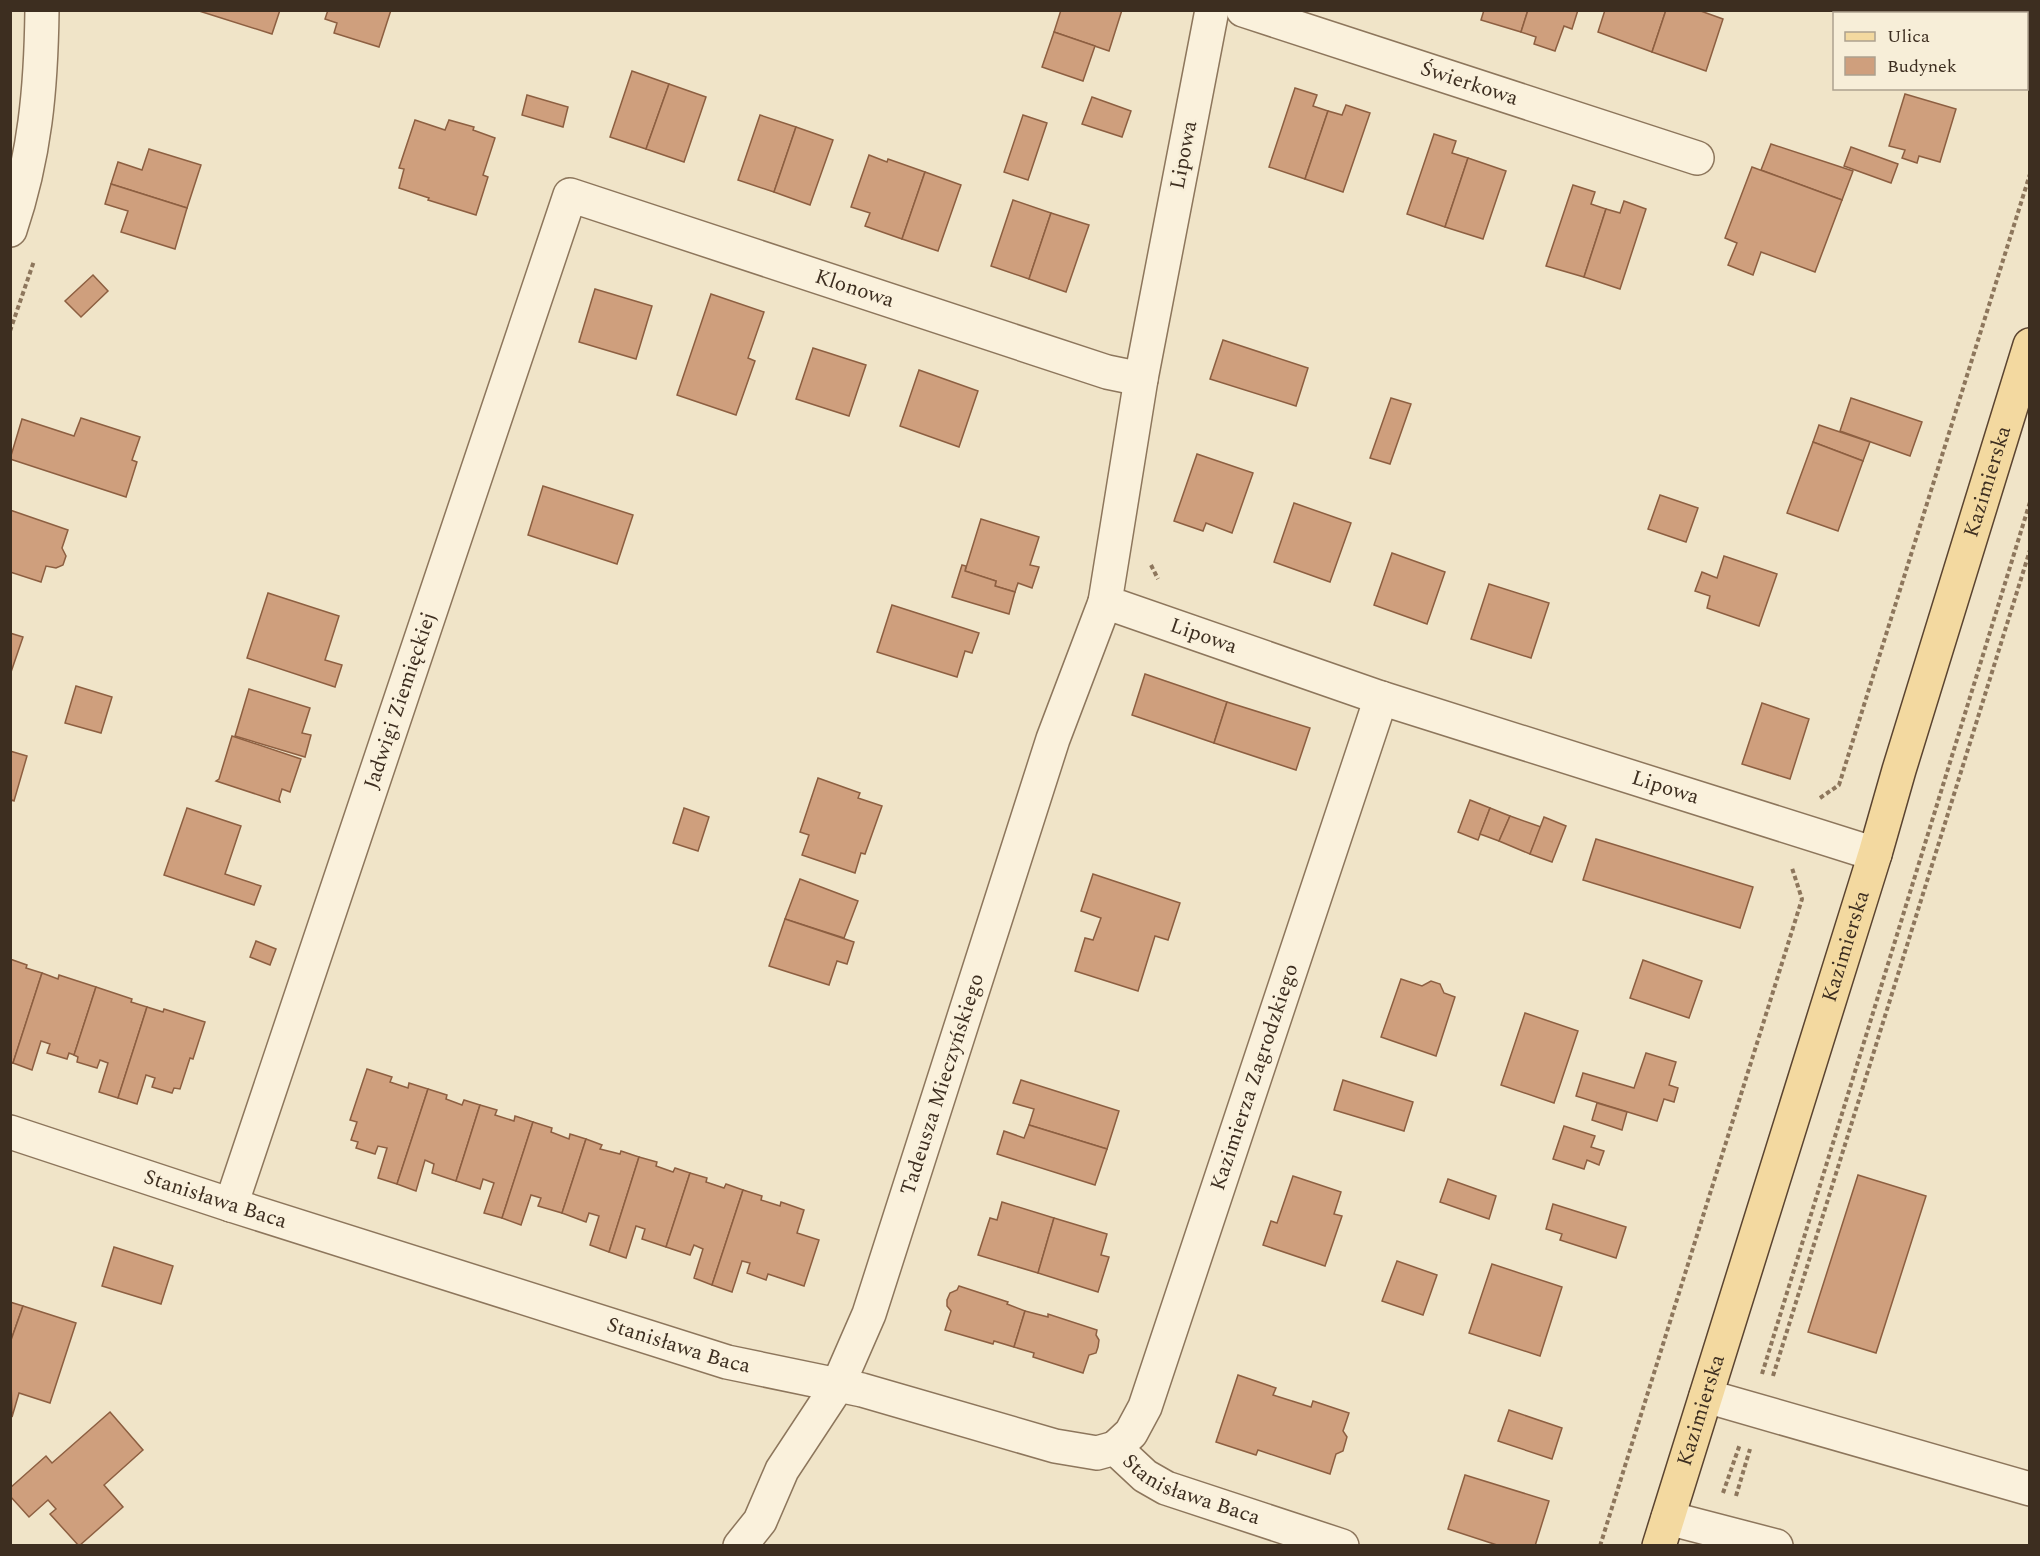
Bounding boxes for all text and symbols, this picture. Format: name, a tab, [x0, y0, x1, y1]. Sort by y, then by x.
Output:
legend	[1833, 12, 2028, 90]
text: Ulica	[1887, 23, 1930, 50]
street label: Świerkowa	[1416, 53, 1523, 115]
text: Budynek	[1887, 53, 1957, 80]
street label: Lipowa	[1162, 117, 1206, 192]
street label: Klonowa	[811, 261, 899, 317]
street label: Kazimierska	[1956, 421, 2020, 541]
street label: Jadwigi Ziemięckiej	[356, 608, 445, 793]
street label: Lipowa	[1166, 610, 1242, 663]
street label: Lipowa	[1627, 762, 1704, 814]
street label: Kazimierska	[1814, 886, 1879, 1006]
street label: Kazimierza Zagrodzkiego	[1202, 960, 1307, 1195]
street label: Tadeusza Mieczyńskiego	[892, 969, 993, 1199]
street label: Stanisława Baca	[139, 1161, 292, 1238]
street label: Stanisława Baca	[602, 1309, 754, 1383]
street label: Kazimierska	[1669, 1350, 1734, 1470]
street label: Stanisława Baca	[1115, 1446, 1265, 1534]

